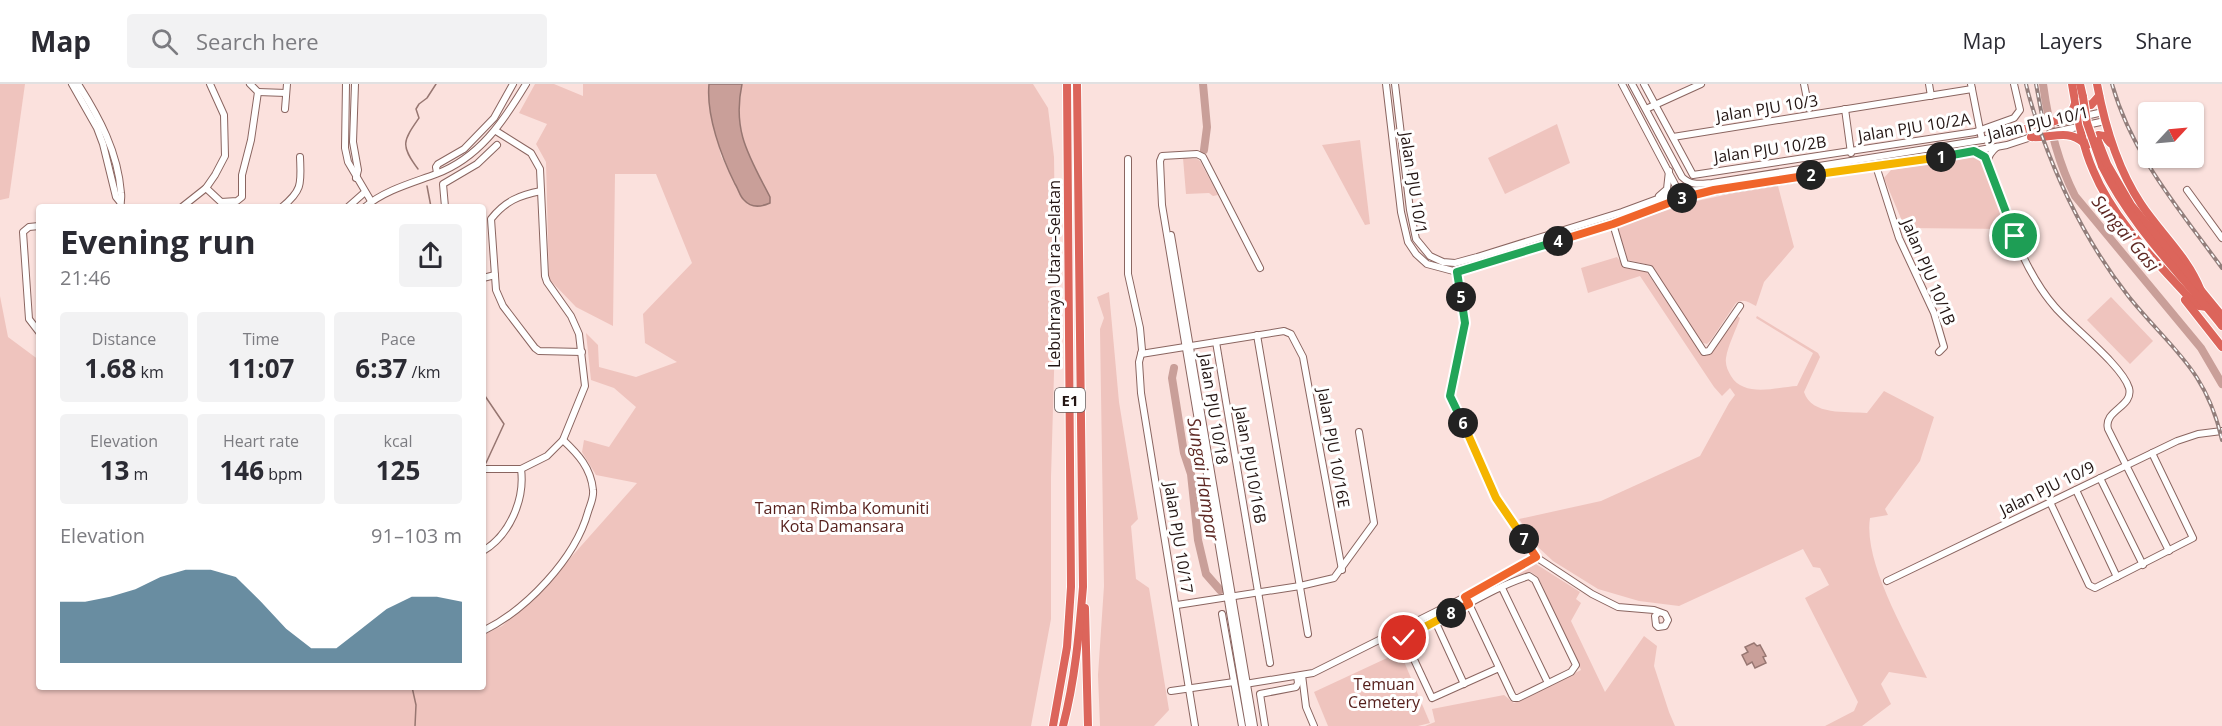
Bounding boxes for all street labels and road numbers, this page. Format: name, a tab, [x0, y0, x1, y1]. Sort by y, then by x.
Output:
street label: Jalan PJU 10/3	[1712, 89, 1820, 127]
street label: Jalan PJU 10/1	[1983, 101, 2091, 146]
street label: Jalan PJU 10/2A	[1854, 107, 1973, 147]
street label: Jalan PJU 10/1	[1395, 128, 1433, 236]
street label: Jalan PJU 10/2B	[1710, 130, 1828, 168]
street label: Lebuhraya Utara–Selatan	[1043, 180, 1065, 368]
street label: Jalan PJU 10/1B	[1896, 214, 1961, 329]
street label: Jalan PJU 10/18	[1194, 350, 1234, 466]
street label: Jalan PJU 10/16E	[1312, 384, 1355, 510]
road number: E1	[1055, 388, 1085, 412]
street label: Jalan PJU10/16B	[1230, 403, 1272, 525]
street label: Jalan PJU 10/9	[1994, 456, 2098, 521]
street label: Jalan PJU 10/17	[1159, 479, 1199, 595]

